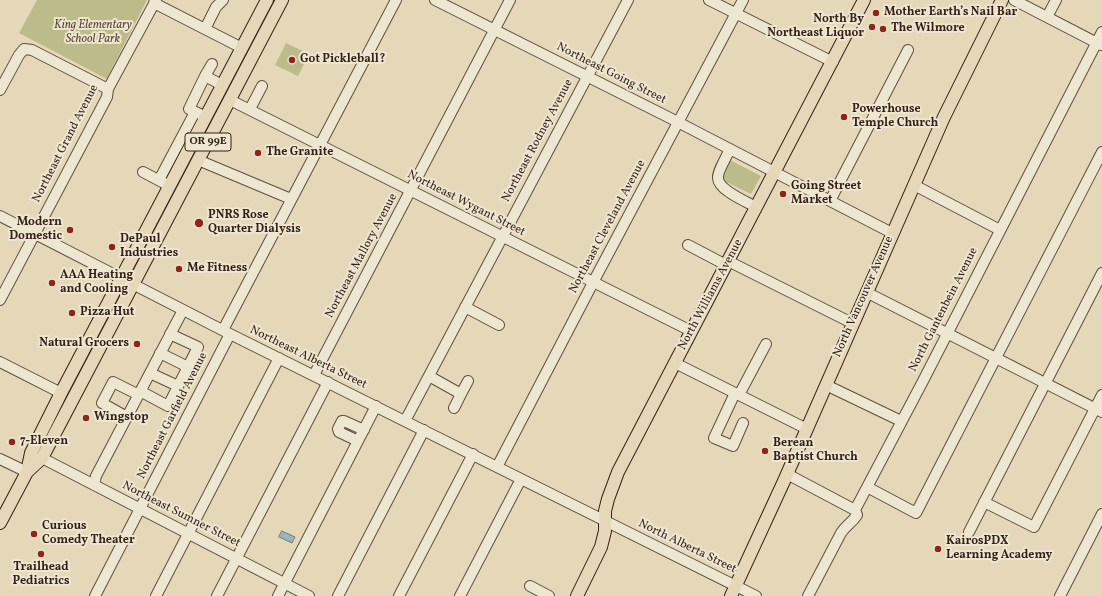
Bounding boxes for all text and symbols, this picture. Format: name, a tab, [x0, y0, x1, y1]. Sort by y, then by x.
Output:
place label: Mother Earth’s Nail Bar	[884, 6, 1017, 20]
marker: Mother Earth’s Nail Bar	[871, 8, 881, 18]
place label: North By Northeast Liquor	[767, 13, 864, 41]
park label: King Elementary School Park	[54, 19, 132, 47]
marker: North By Northeast Liquor	[867, 22, 877, 32]
place label: The Wilmore	[891, 22, 965, 36]
marker: The Wilmore	[878, 24, 888, 34]
street label: Northeast Going Street	[554, 40, 668, 108]
place label: Got Pickleball?	[300, 53, 385, 67]
marker: Got Pickleball?	[287, 55, 297, 65]
street label: Northeast Rodney Avenue	[499, 77, 577, 205]
street label: Northeast Grand Avenue	[30, 83, 102, 205]
place label: Powerhouse Temple Church	[852, 103, 938, 131]
marker: Powerhouse Temple Church	[839, 112, 849, 122]
road number: OR 99E	[185, 133, 231, 151]
place label: The Granite	[266, 146, 333, 160]
marker: The Granite	[253, 148, 263, 158]
street label: Northeast Cleveland Avenue	[567, 158, 649, 296]
street label: Northeast Wygant Street	[405, 168, 527, 240]
place label: Going Street Market	[791, 180, 861, 208]
marker: Going Street Market	[778, 189, 788, 199]
street label: Northeast Mallory Avenue	[323, 191, 401, 321]
place label: PNRS Rose Quarter Dialysis	[208, 209, 301, 237]
place label: Modern Domestic	[9, 216, 62, 244]
marker: PNRS Rose Quarter Dialysis	[193, 217, 205, 229]
marker: Modern Domestic	[65, 225, 75, 235]
place label: DePaul Industries	[120, 233, 178, 261]
street label: North Vancouver Avenue	[831, 234, 897, 360]
street label: North Williams Avenue	[676, 237, 746, 353]
marker: DePaul Industries	[107, 242, 117, 252]
street label: North Gantenbein Avenue	[906, 245, 982, 375]
place label: Me Fitness	[187, 262, 247, 276]
marker: Me Fitness	[174, 264, 184, 274]
place label: AAA Heating and Cooling	[60, 269, 133, 297]
marker: AAA Heating and Cooling	[47, 278, 57, 288]
place label: Pizza Hut	[80, 306, 134, 320]
marker: Pizza Hut	[67, 308, 77, 318]
street label: Northeast Alberta Street	[247, 323, 369, 393]
place label: Natural Grocers	[39, 337, 129, 351]
marker: Natural Grocers	[132, 339, 142, 349]
street label: Northeast Garfield Avenue	[135, 350, 211, 482]
place label: Wingstop	[94, 411, 148, 425]
marker: Wingstop	[81, 413, 91, 423]
place label: 7-Eleven	[20, 435, 68, 449]
marker: 7-Eleven	[7, 437, 17, 447]
place label: Berean Baptist Church	[773, 437, 858, 465]
marker: Berean Baptist Church	[760, 446, 770, 456]
street label: Northeast Sumner Street	[119, 479, 243, 551]
street label: North Alberta Street	[636, 517, 738, 577]
place label: Curious Comedy Theater	[42, 520, 135, 548]
marker: Curious Comedy Theater	[29, 529, 39, 539]
place label: KairosPDX Learning Academy	[946, 535, 1052, 563]
marker: KairosPDX Learning Academy	[933, 544, 943, 554]
marker: Trailhead Pediatrics	[36, 549, 46, 559]
place label: Trailhead Pediatrics	[13, 561, 69, 589]

